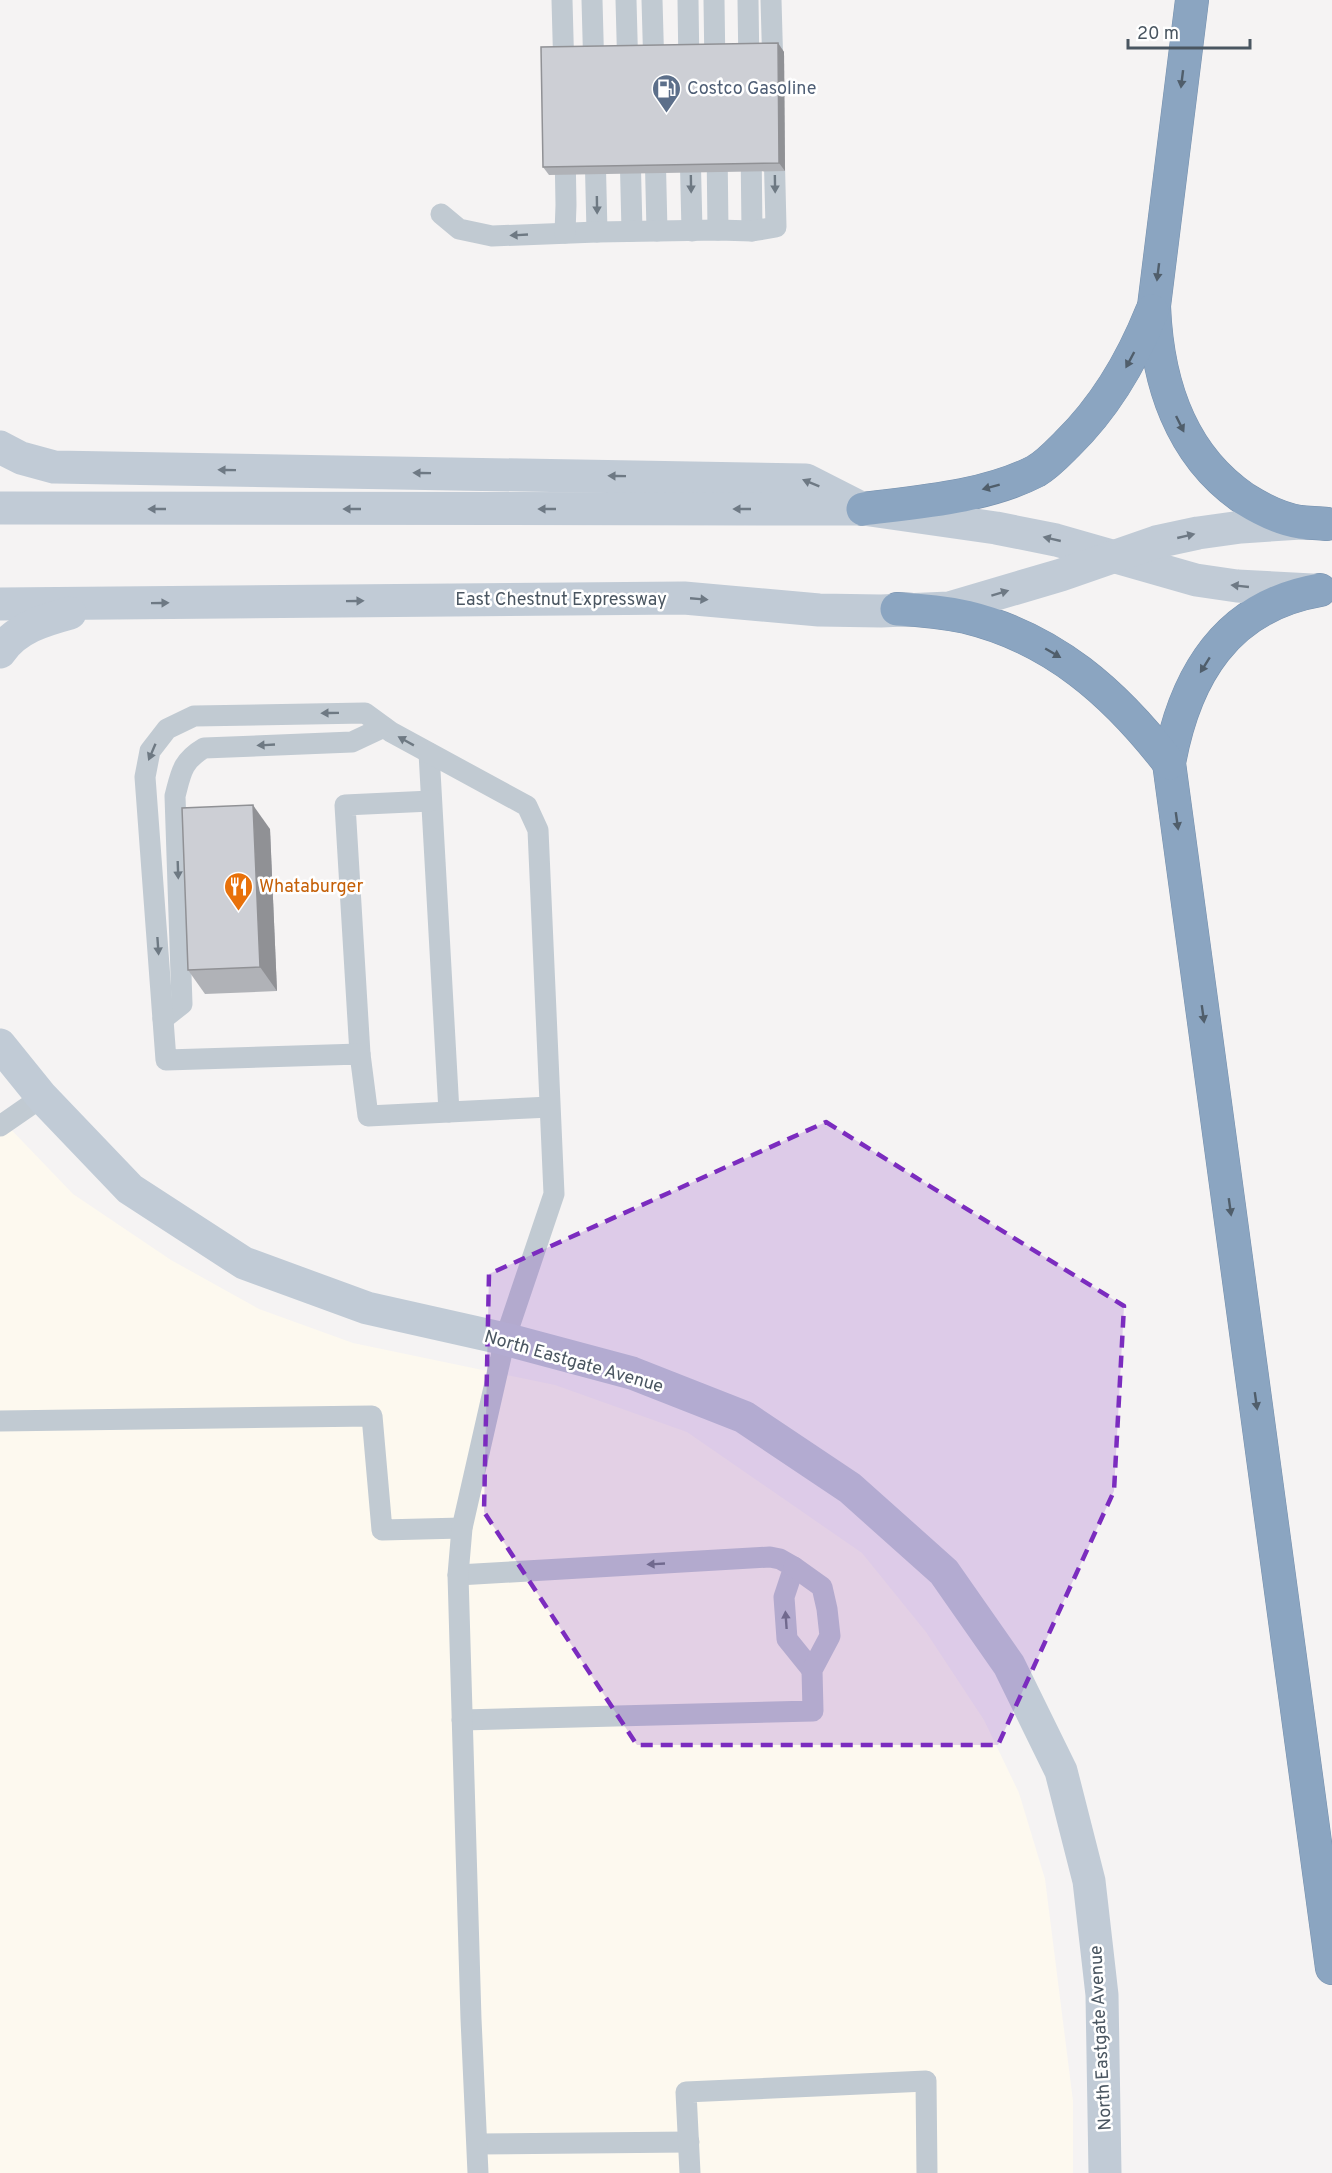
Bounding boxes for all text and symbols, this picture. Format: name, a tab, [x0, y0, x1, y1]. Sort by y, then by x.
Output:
scale bar	[1128, 12, 1250, 50]
text: 20 m	[1137, 23, 1179, 46]
one-way arrow	[1177, 69, 1187, 88]
fuel station icon: Costco Gasoline	[650, 72, 682, 114]
place label: Costco Gasoline	[687, 78, 816, 101]
one-way arrow	[686, 175, 696, 194]
one-way arrow	[770, 175, 780, 194]
one-way arrow	[592, 196, 601, 215]
one-way arrow	[509, 230, 528, 240]
one-way arrow	[1154, 263, 1163, 282]
one-way arrow	[1125, 352, 1135, 369]
one-way arrow	[1176, 415, 1185, 432]
one-way arrow	[218, 465, 237, 474]
one-way arrow	[412, 468, 431, 478]
one-way arrow	[607, 471, 626, 481]
one-way arrow	[802, 478, 820, 487]
one-way arrow	[982, 483, 1000, 492]
one-way arrow	[147, 504, 166, 514]
one-way arrow	[342, 504, 361, 514]
one-way arrow	[537, 504, 556, 514]
one-way arrow	[732, 504, 751, 514]
one-way arrow	[1177, 530, 1195, 540]
one-way arrow	[1042, 534, 1061, 543]
one-way arrow	[1231, 581, 1250, 591]
one-way arrow	[991, 588, 1009, 597]
street label: East Chestnut Expressway	[455, 589, 667, 612]
one-way arrow	[689, 594, 708, 604]
one-way arrow	[345, 596, 364, 606]
one-way arrow	[150, 599, 169, 608]
one-way arrow	[1045, 648, 1062, 658]
one-way arrow	[1199, 657, 1210, 673]
one-way arrow	[321, 709, 340, 718]
one-way arrow	[398, 735, 414, 746]
one-way arrow	[256, 741, 275, 750]
one-way arrow	[146, 744, 156, 762]
one-way arrow	[1172, 812, 1181, 831]
one-way arrow	[173, 860, 182, 879]
restaurant icon: Whataburger	[222, 870, 254, 912]
place label: Whataburger	[259, 876, 363, 899]
one-way arrow	[153, 936, 162, 955]
one-way arrow	[1199, 1005, 1208, 1024]
one-way arrow	[1225, 1198, 1234, 1217]
street label: North Eastgate Avenue	[481, 1326, 666, 1399]
one-way arrow	[1252, 1391, 1261, 1410]
one-way arrow	[647, 1559, 666, 1568]
one-way arrow	[781, 1611, 791, 1630]
street label: North Eastgate Avenue	[1085, 1945, 1118, 2131]

